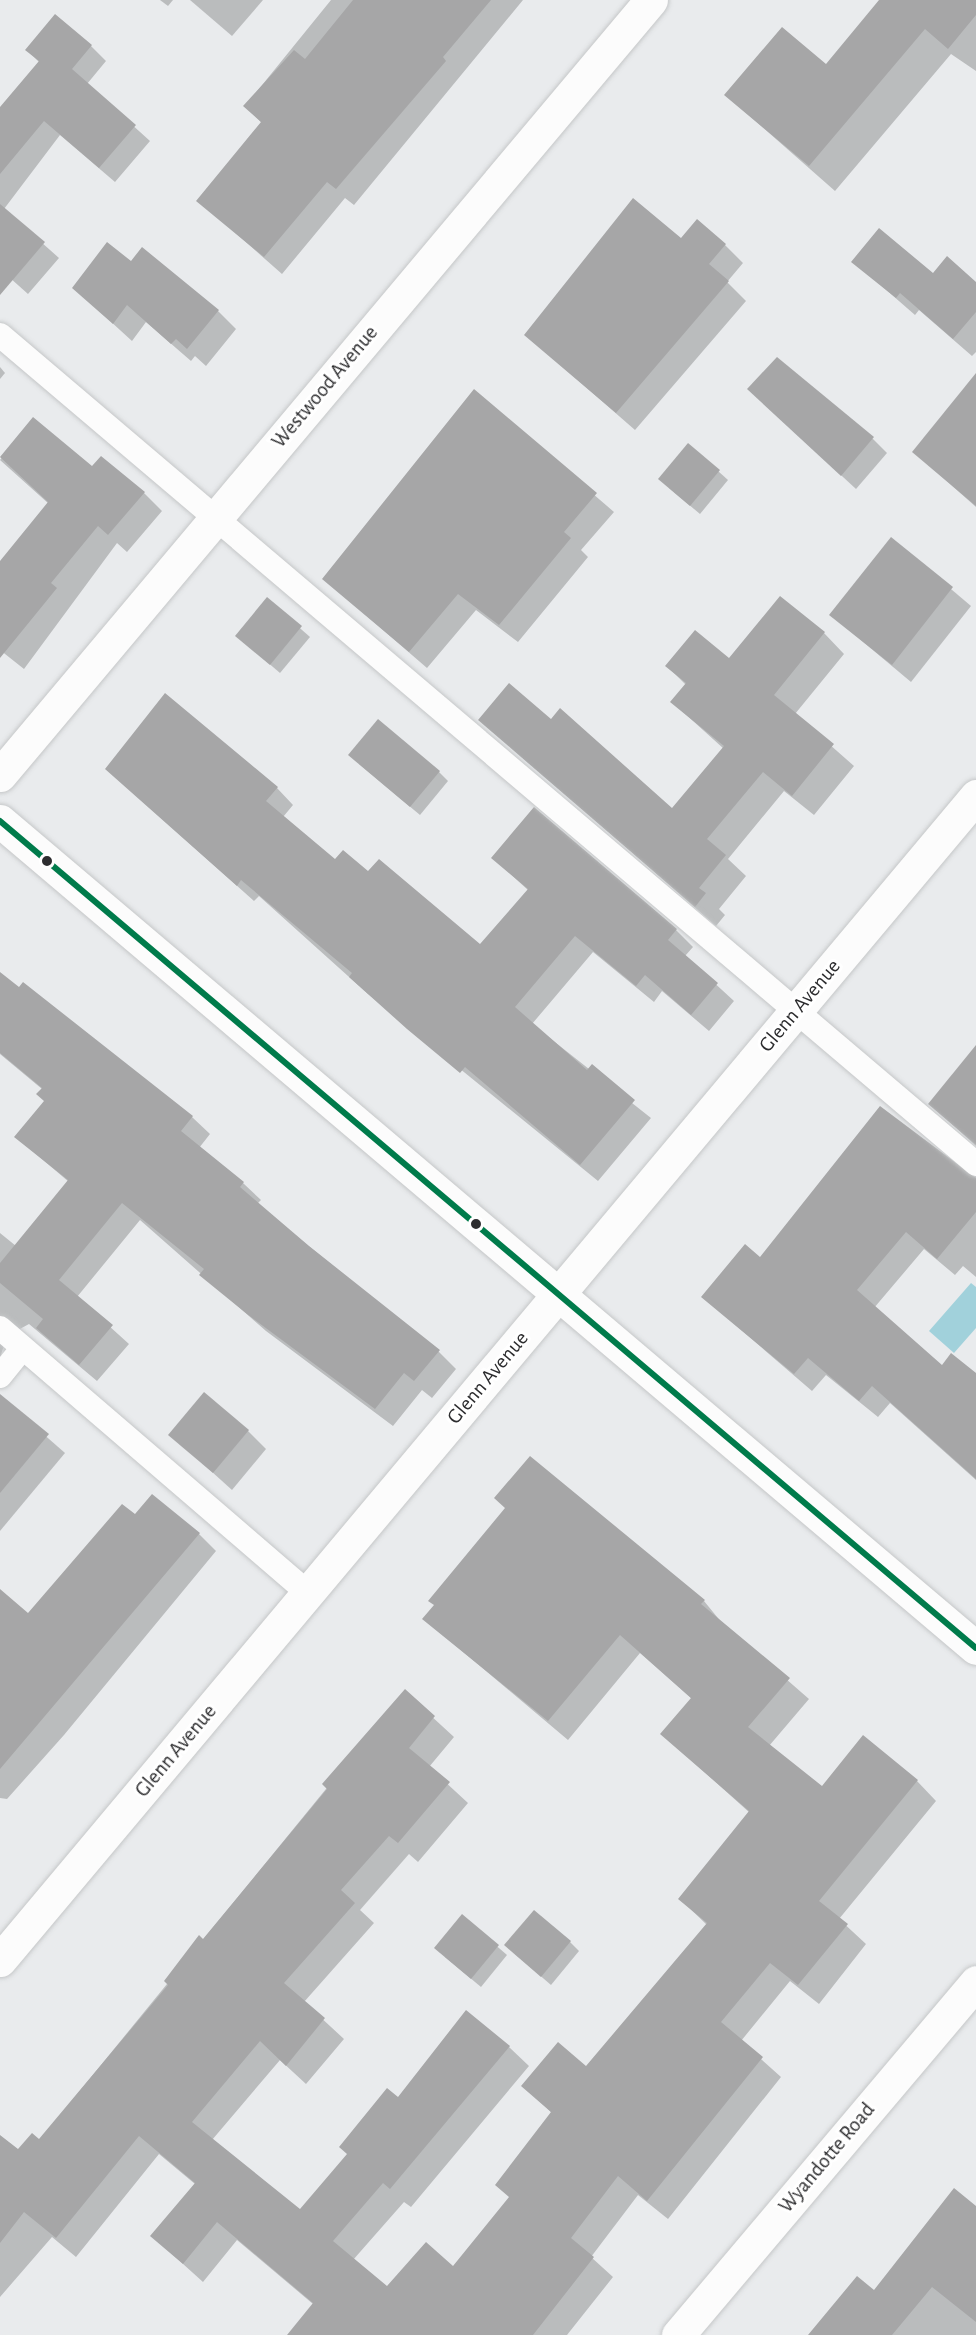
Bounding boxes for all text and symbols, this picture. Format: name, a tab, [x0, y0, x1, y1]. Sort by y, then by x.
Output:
street label: Westwood Avenue	[266, 321, 384, 453]
unlabelled marker	[41, 855, 53, 867]
street label: Glenn Avenue	[754, 954, 846, 1058]
unlabelled marker	[470, 1218, 482, 1230]
street label: Glenn Avenue	[442, 1326, 534, 1430]
street label: Glenn Avenue	[130, 1699, 222, 1803]
street label: Wyandotte Road	[774, 2098, 880, 2218]

